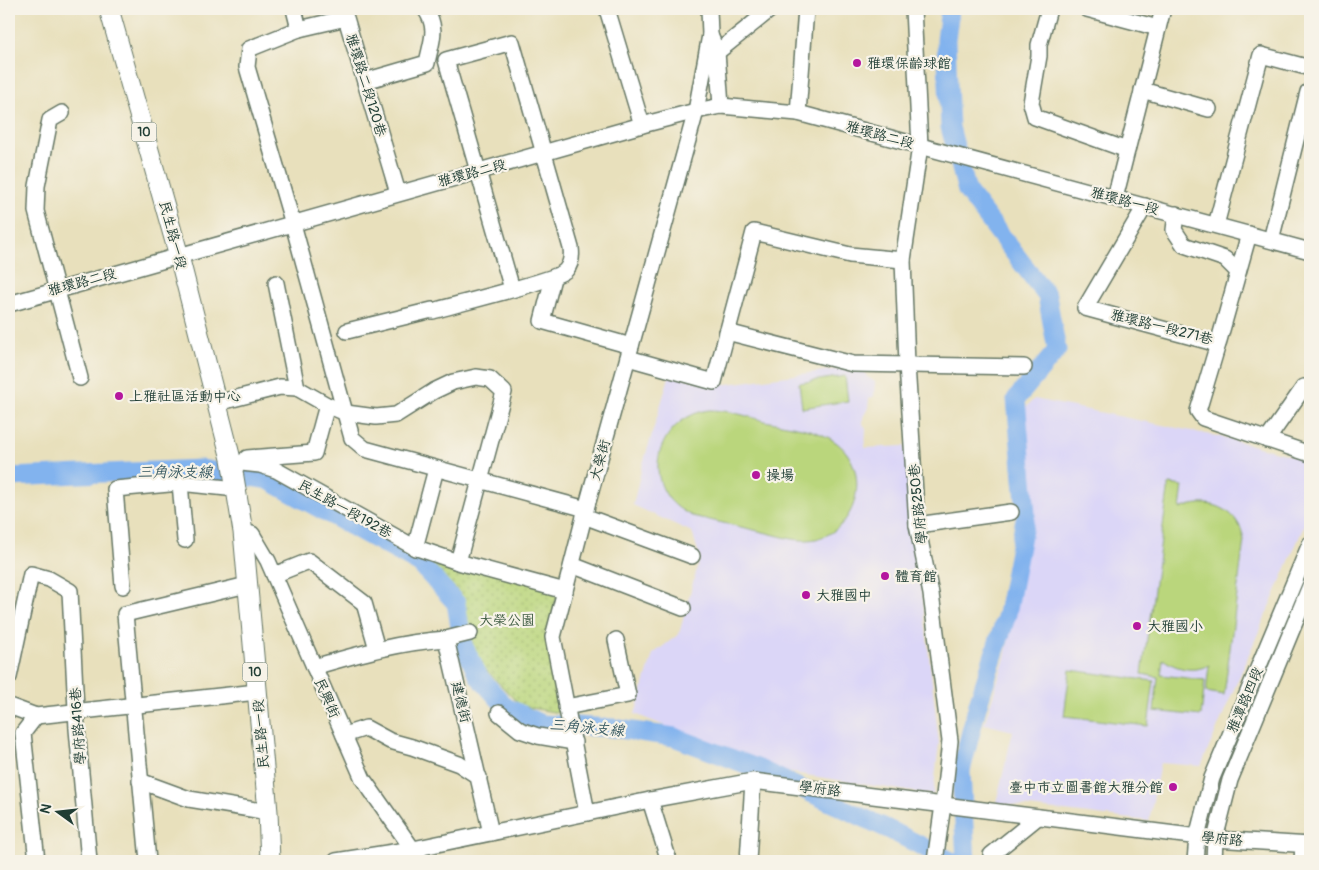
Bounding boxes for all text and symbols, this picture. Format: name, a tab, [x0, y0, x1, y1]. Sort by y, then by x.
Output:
street label: 雅環路二段120巷	[342, 31, 390, 140]
place label: 雅環保齡球館	[867, 55, 951, 72]
marker: 雅環保齡球館	[851, 57, 863, 69]
street label: 雅環路二段	[844, 118, 916, 152]
road number: 10	[132, 122, 156, 142]
street label: 雅環路二段	[436, 156, 508, 190]
street label: 雅環路一段	[1089, 184, 1161, 218]
street label: 民生路一段	[156, 199, 190, 271]
street label: 雅環路二段	[46, 265, 118, 299]
street label: 雅環路一段271巷	[1109, 306, 1216, 348]
place label: 上雅社區活動中心	[129, 388, 241, 405]
marker: 上雅社區活動中心	[113, 390, 125, 402]
street label: 大榮街	[586, 438, 614, 482]
street label: 學府路250巷	[905, 462, 931, 545]
water label: 三角泳支線	[137, 463, 213, 482]
place label: 操場	[766, 467, 794, 484]
marker: 操場	[750, 469, 762, 481]
street label: 民生路一段192巷	[295, 476, 396, 542]
place label: 體育館	[895, 568, 937, 585]
marker: 體育館	[879, 570, 891, 582]
place label: 大雅國中	[816, 587, 872, 604]
marker: 大雅國中	[800, 589, 812, 601]
park label: 大榮公園	[479, 612, 535, 629]
place label: 大雅國小	[1147, 618, 1203, 635]
marker: 大雅國小	[1131, 620, 1143, 632]
road number: 10	[242, 662, 268, 682]
street label: 雅潭路四段	[1224, 664, 1266, 736]
street label: 民興街	[311, 675, 343, 721]
street label: 建德街	[448, 680, 474, 724]
street label: 學府路416巷	[67, 686, 89, 765]
street label: 民生路一段	[249, 698, 273, 770]
water label: 三角泳支線	[549, 715, 626, 741]
street label: 學府路	[798, 778, 842, 800]
place label: 臺中市立圖書館大雅分館	[1009, 779, 1163, 796]
marker: 臺中市立圖書館大雅分館	[1167, 781, 1179, 793]
north arrow	[32, 788, 82, 838]
text: N	[36, 802, 55, 816]
street label: 學府路	[1200, 829, 1244, 849]

